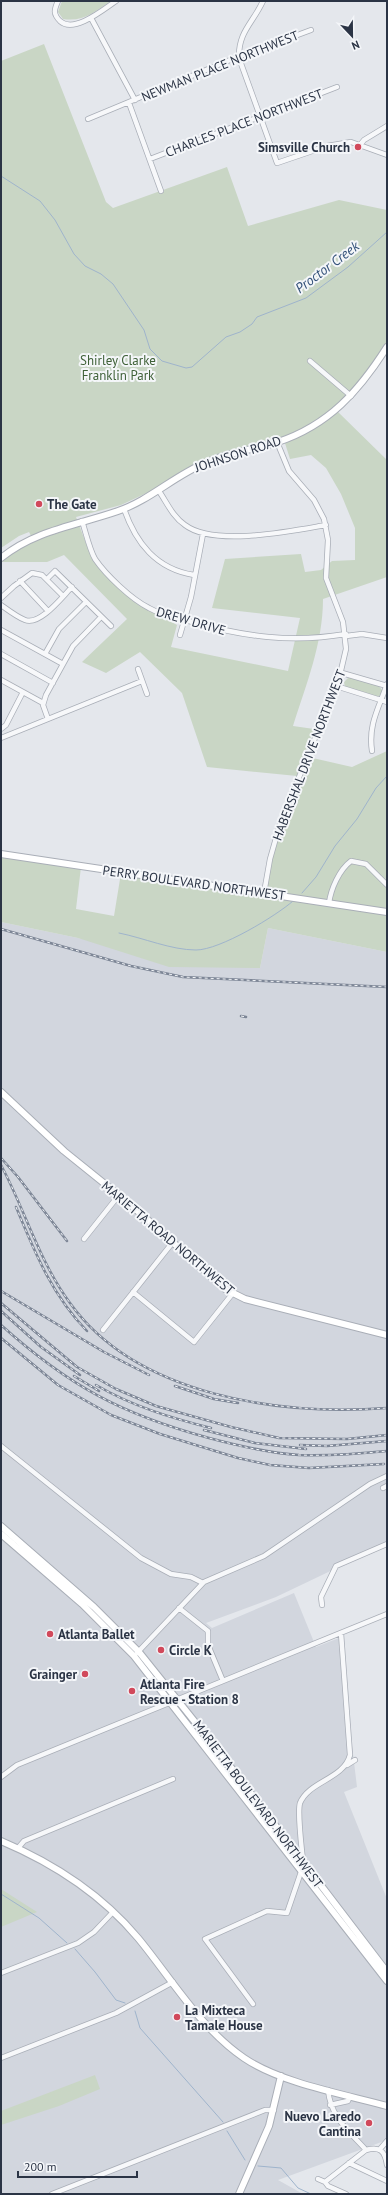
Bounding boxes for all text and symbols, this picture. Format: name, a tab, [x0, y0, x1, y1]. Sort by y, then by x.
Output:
north arrow	[332, 16, 372, 56]
street label: NEWMAN PLACE NORTHWEST	[139, 27, 301, 105]
text: N	[350, 37, 362, 53]
street label: CHARLES PLACE NORTHWEST	[163, 85, 325, 161]
place label: Simsville Church	[258, 139, 350, 156]
marker: Simsville Church	[353, 142, 363, 152]
water label: Proctor Creek	[291, 237, 363, 297]
park label: Shirley Clarke Franklin Park	[80, 352, 156, 384]
street label: JOHNSON ROAD	[192, 432, 283, 476]
place label: The Gate	[47, 496, 97, 513]
marker: The Gate	[34, 499, 44, 509]
street label: DREW DRIVE	[154, 603, 228, 639]
street label: HABERSHAL DRIVE NORTHWEST	[268, 667, 350, 843]
street label: PERRY BOULEVARD NORTHWEST	[101, 862, 287, 904]
street label: MARIETTA ROAD NORTHWEST	[98, 1177, 238, 1299]
place label: Atlanta Ballet	[58, 1626, 135, 1643]
marker: Atlanta Ballet	[45, 1629, 55, 1639]
place label: Circle K	[169, 1642, 212, 1659]
marker: Circle K	[156, 1645, 166, 1655]
place label: Grainger	[29, 1666, 77, 1683]
marker: Grainger	[80, 1669, 90, 1679]
place label: Atlanta Fire Rescue - Station 8	[140, 1676, 239, 1708]
marker: Atlanta Fire Rescue - Station 8	[127, 1686, 137, 1696]
street label: MARIETTA BOULEVARD NORTHWEST	[189, 1717, 327, 1891]
place label: La Mixteca Tamale House	[185, 2002, 263, 2034]
marker: La Mixteca Tamale House	[172, 2012, 182, 2022]
place label: Nuevo Laredo Cantina	[284, 2108, 361, 2140]
marker: Nuevo Laredo Cantina	[364, 2118, 374, 2128]
scale bar	[18, 2153, 137, 2179]
text: 200 m	[24, 2159, 57, 2174]

